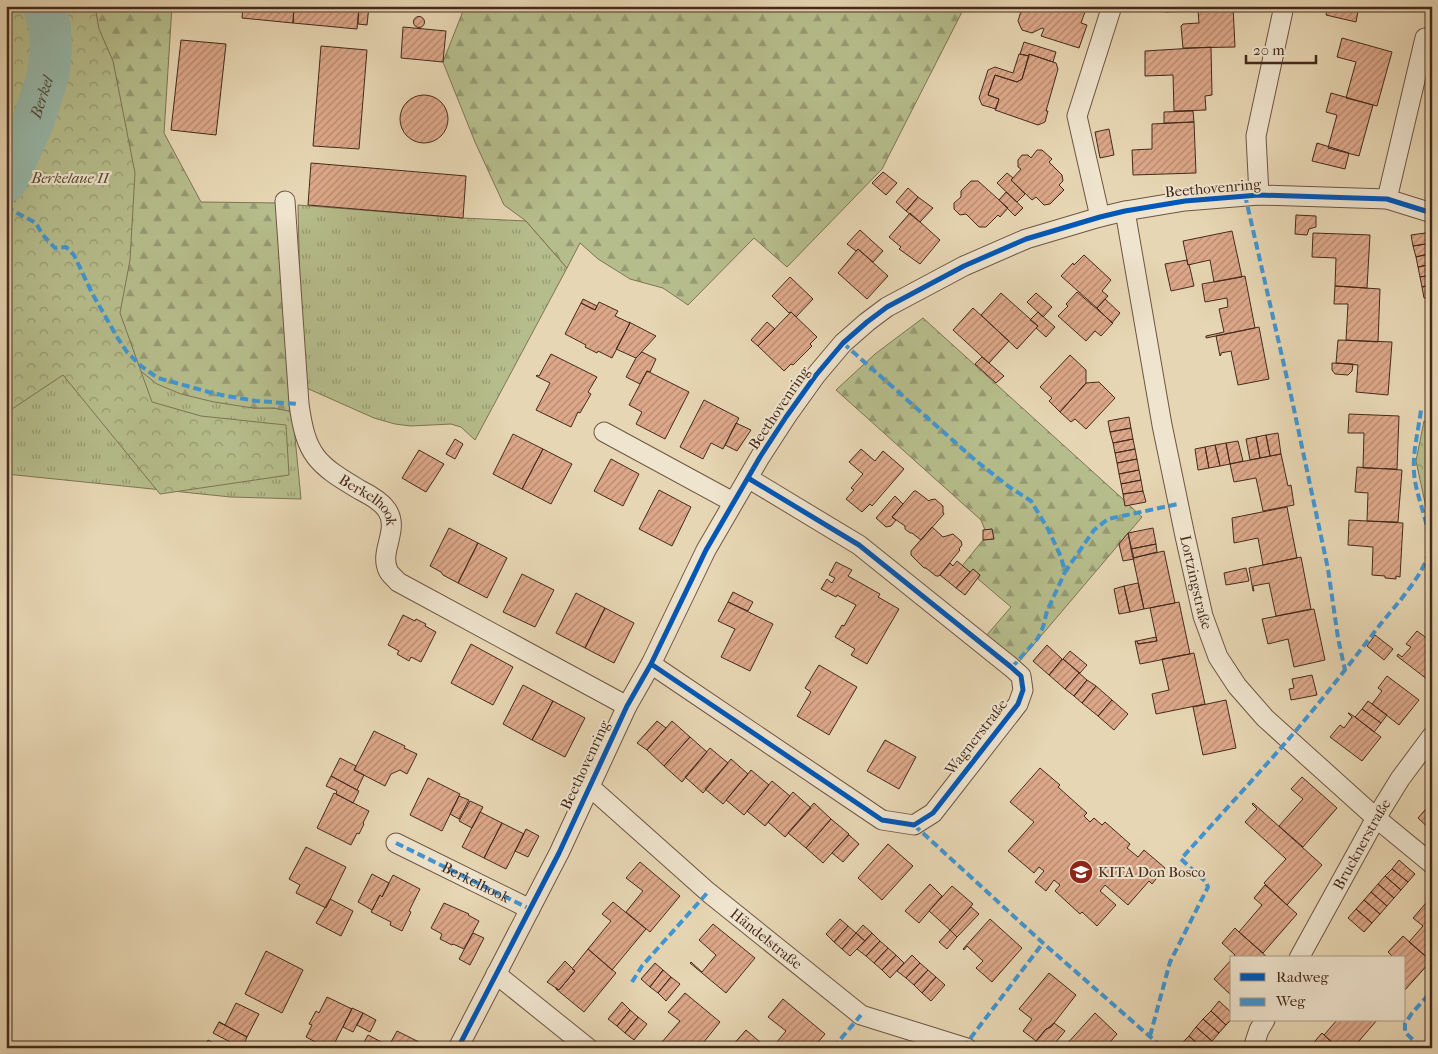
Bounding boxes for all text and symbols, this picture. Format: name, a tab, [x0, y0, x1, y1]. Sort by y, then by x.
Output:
scale bar	[1246, 32, 1316, 64]
text: 20 m	[1253, 41, 1285, 59]
water label: Berkel	[25, 72, 57, 121]
park label: Berkelaue II	[30, 169, 111, 187]
street label: Beethovenring	[1164, 175, 1263, 201]
street label: Beethovenring	[745, 362, 814, 453]
street label: Berkelhook	[336, 470, 401, 527]
street label: Lortzingstraße	[1176, 533, 1216, 632]
street label: Wagnerstraße	[940, 695, 1011, 779]
street label: Beethovenring	[556, 717, 614, 813]
street label: Brucknerstraße	[1329, 795, 1395, 893]
street label: Berkelhook	[439, 858, 513, 907]
school or university icon: KITA Don Bosco	[1068, 859, 1094, 885]
place label: KITA Don Bosco	[1098, 863, 1206, 881]
street label: Händelstraße	[727, 904, 806, 973]
legend	[1230, 956, 1406, 1022]
text: Radweg	[1276, 968, 1329, 986]
text: Weg	[1275, 992, 1306, 1010]

